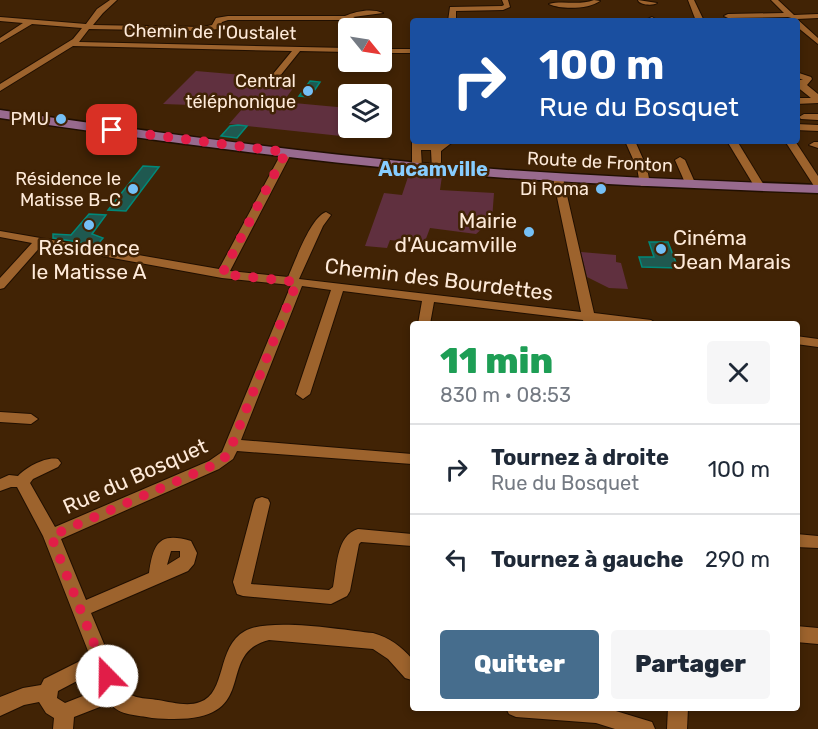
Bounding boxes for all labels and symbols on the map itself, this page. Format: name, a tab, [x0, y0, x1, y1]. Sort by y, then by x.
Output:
north arrow	[338, 18, 392, 72]
street label: Chemin de l'Oustalet	[123, 19, 297, 45]
place label: Central téléphonique	[185, 70, 296, 113]
marker: Central téléphonique	[301, 84, 315, 98]
pin	[86, 104, 137, 155]
place label: PMU	[11, 108, 49, 130]
marker: PMU	[54, 112, 68, 126]
street label: Route de Fronton	[527, 147, 673, 177]
district label: Aucamville	[378, 157, 488, 181]
place label: Résidence le Matisse B-C	[15, 168, 121, 211]
place label: Di Roma	[520, 178, 589, 200]
marker: Résidence le Matisse B-C	[126, 182, 140, 196]
marker: Di Roma	[594, 182, 608, 196]
place label: Mairie d'Aucamville	[395, 208, 517, 257]
marker: Résidence le Matisse A	[82, 218, 96, 232]
marker: Mairie d'Aucamville	[522, 225, 536, 239]
place label: Cinéma Jean Marais	[673, 225, 791, 274]
place label: Résidence le Matisse A	[31, 235, 147, 284]
marker: Cinéma Jean Marais	[654, 242, 668, 256]
street label: Chemin des Bourdettes	[323, 253, 555, 305]
street label: Rue du Bosquet	[59, 433, 211, 519]
position arrow	[75, 644, 139, 708]

